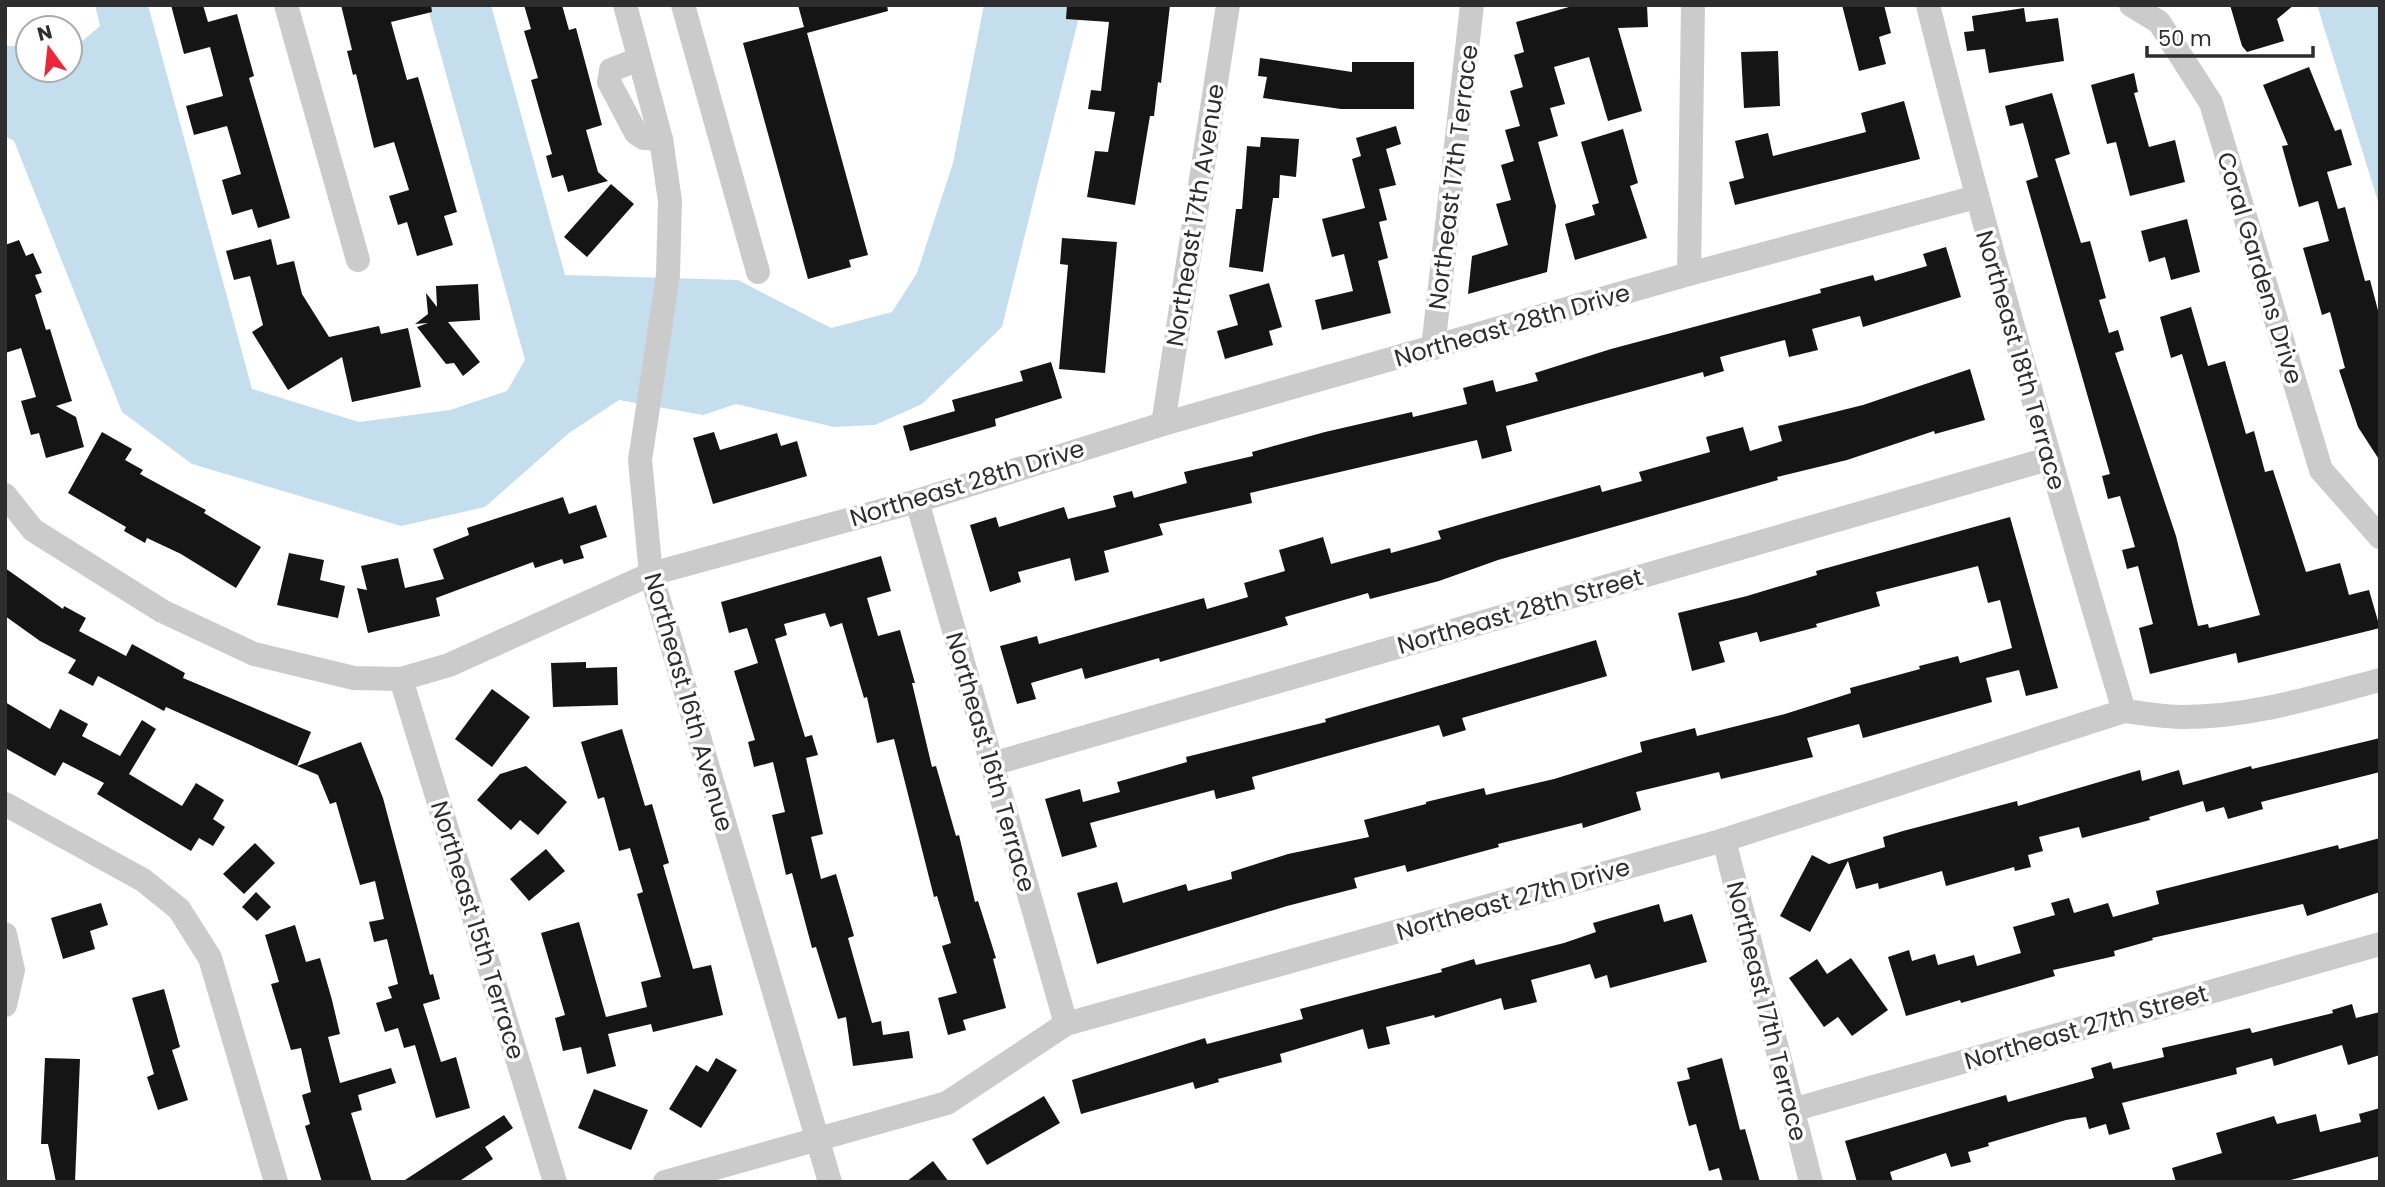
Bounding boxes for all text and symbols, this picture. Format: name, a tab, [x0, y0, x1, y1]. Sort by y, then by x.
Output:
north arrow	[14, 14, 84, 84]
scale bar	[2147, 14, 2313, 58]
text: N	[34, 18, 55, 48]
text: 50 m	[2158, 24, 2212, 53]
street label: Northeast 17th Terrace	[1420, 43, 1486, 311]
street label: Northeast 17th Avenue	[1158, 81, 1232, 349]
street label: Coral Gardens Drive	[2209, 148, 2311, 388]
street label: Northeast 18th Terrace	[1968, 226, 2074, 494]
street label: Northeast 28th Drive	[1390, 276, 1634, 374]
street label: Northeast 28th Drive	[846, 432, 1088, 534]
street label: Northeast 28th Street	[1393, 560, 1647, 662]
street label: Northeast 16th Avenue	[636, 569, 742, 835]
street label: Northeast 16th Terrace	[938, 628, 1044, 896]
street label: Northeast 15th Terrace	[423, 797, 533, 1063]
street label: Northeast 27th Drive	[1392, 850, 1634, 948]
street label: Northeast 17th Terrace	[1719, 878, 1815, 1144]
street label: Northeast 27th Street	[1960, 976, 2212, 1078]

